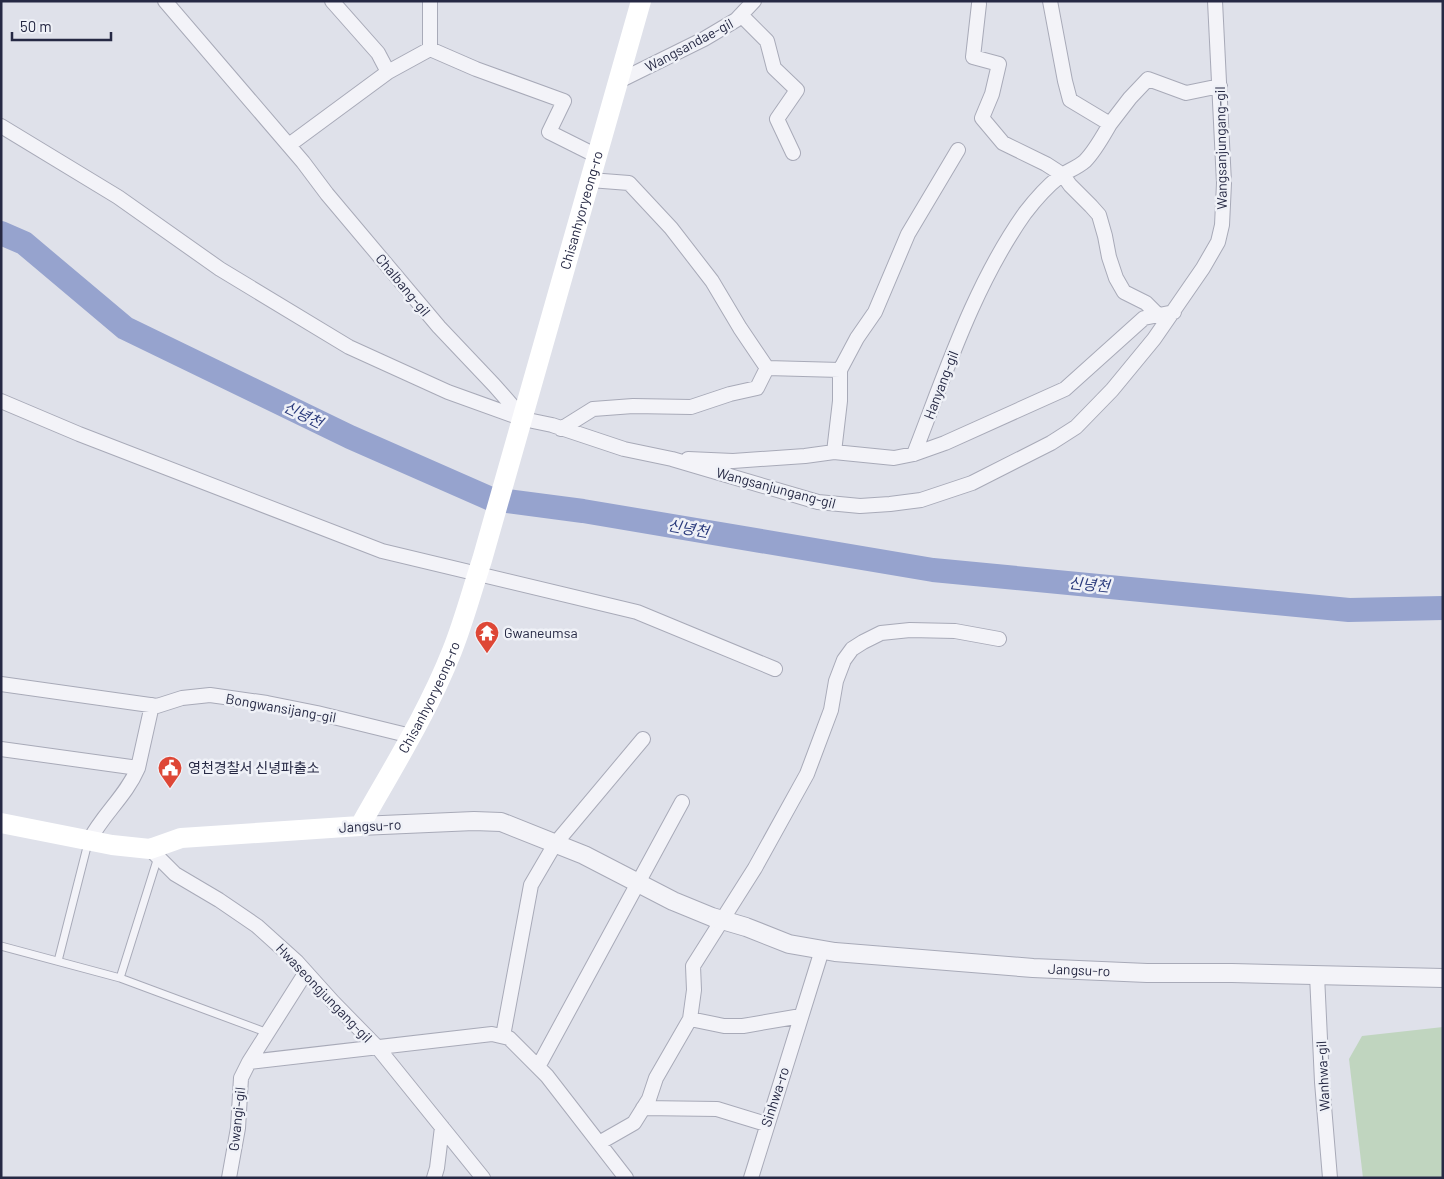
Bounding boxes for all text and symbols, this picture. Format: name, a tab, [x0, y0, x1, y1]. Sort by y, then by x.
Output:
scale bar	[12, 10, 111, 42]
street label: Wangsandae-gil	[642, 14, 736, 75]
text: 50 m	[20, 17, 52, 35]
street label: Wangsanjungang-gil	[1211, 86, 1230, 210]
street label: Chisanhyoryeong-ro	[556, 149, 606, 271]
street label: Chalbang-gil	[372, 250, 434, 319]
street label: Hanyang-gil	[920, 348, 961, 421]
water label: 신녕천	[281, 397, 328, 432]
street label: Wangsanjungang-gil	[714, 463, 838, 512]
water label: 신녕천	[666, 516, 712, 541]
water label: 신녕천	[1068, 573, 1113, 595]
temple icon: Gwaneumsa	[474, 620, 500, 654]
place label: Gwaneumsa	[504, 624, 578, 641]
street label: Chisanhyoryeong-ro	[394, 639, 463, 756]
street label: Bongwansijang-gil	[225, 689, 338, 726]
public building icon: 영천경찰서 신녕파출소	[157, 755, 183, 789]
place label: 영천경찰서 신녕파출소	[188, 759, 320, 776]
street label: Jangsu-ro	[338, 815, 402, 836]
street label: Hwaseongjungang-gil	[273, 940, 376, 1046]
street label: Jangsu-ro	[1048, 960, 1111, 979]
street label: Wanhwa-gil	[1312, 1040, 1333, 1112]
street label: Sinhwa-ro	[757, 1065, 792, 1129]
street label: Gwangi-gil	[225, 1086, 248, 1152]

